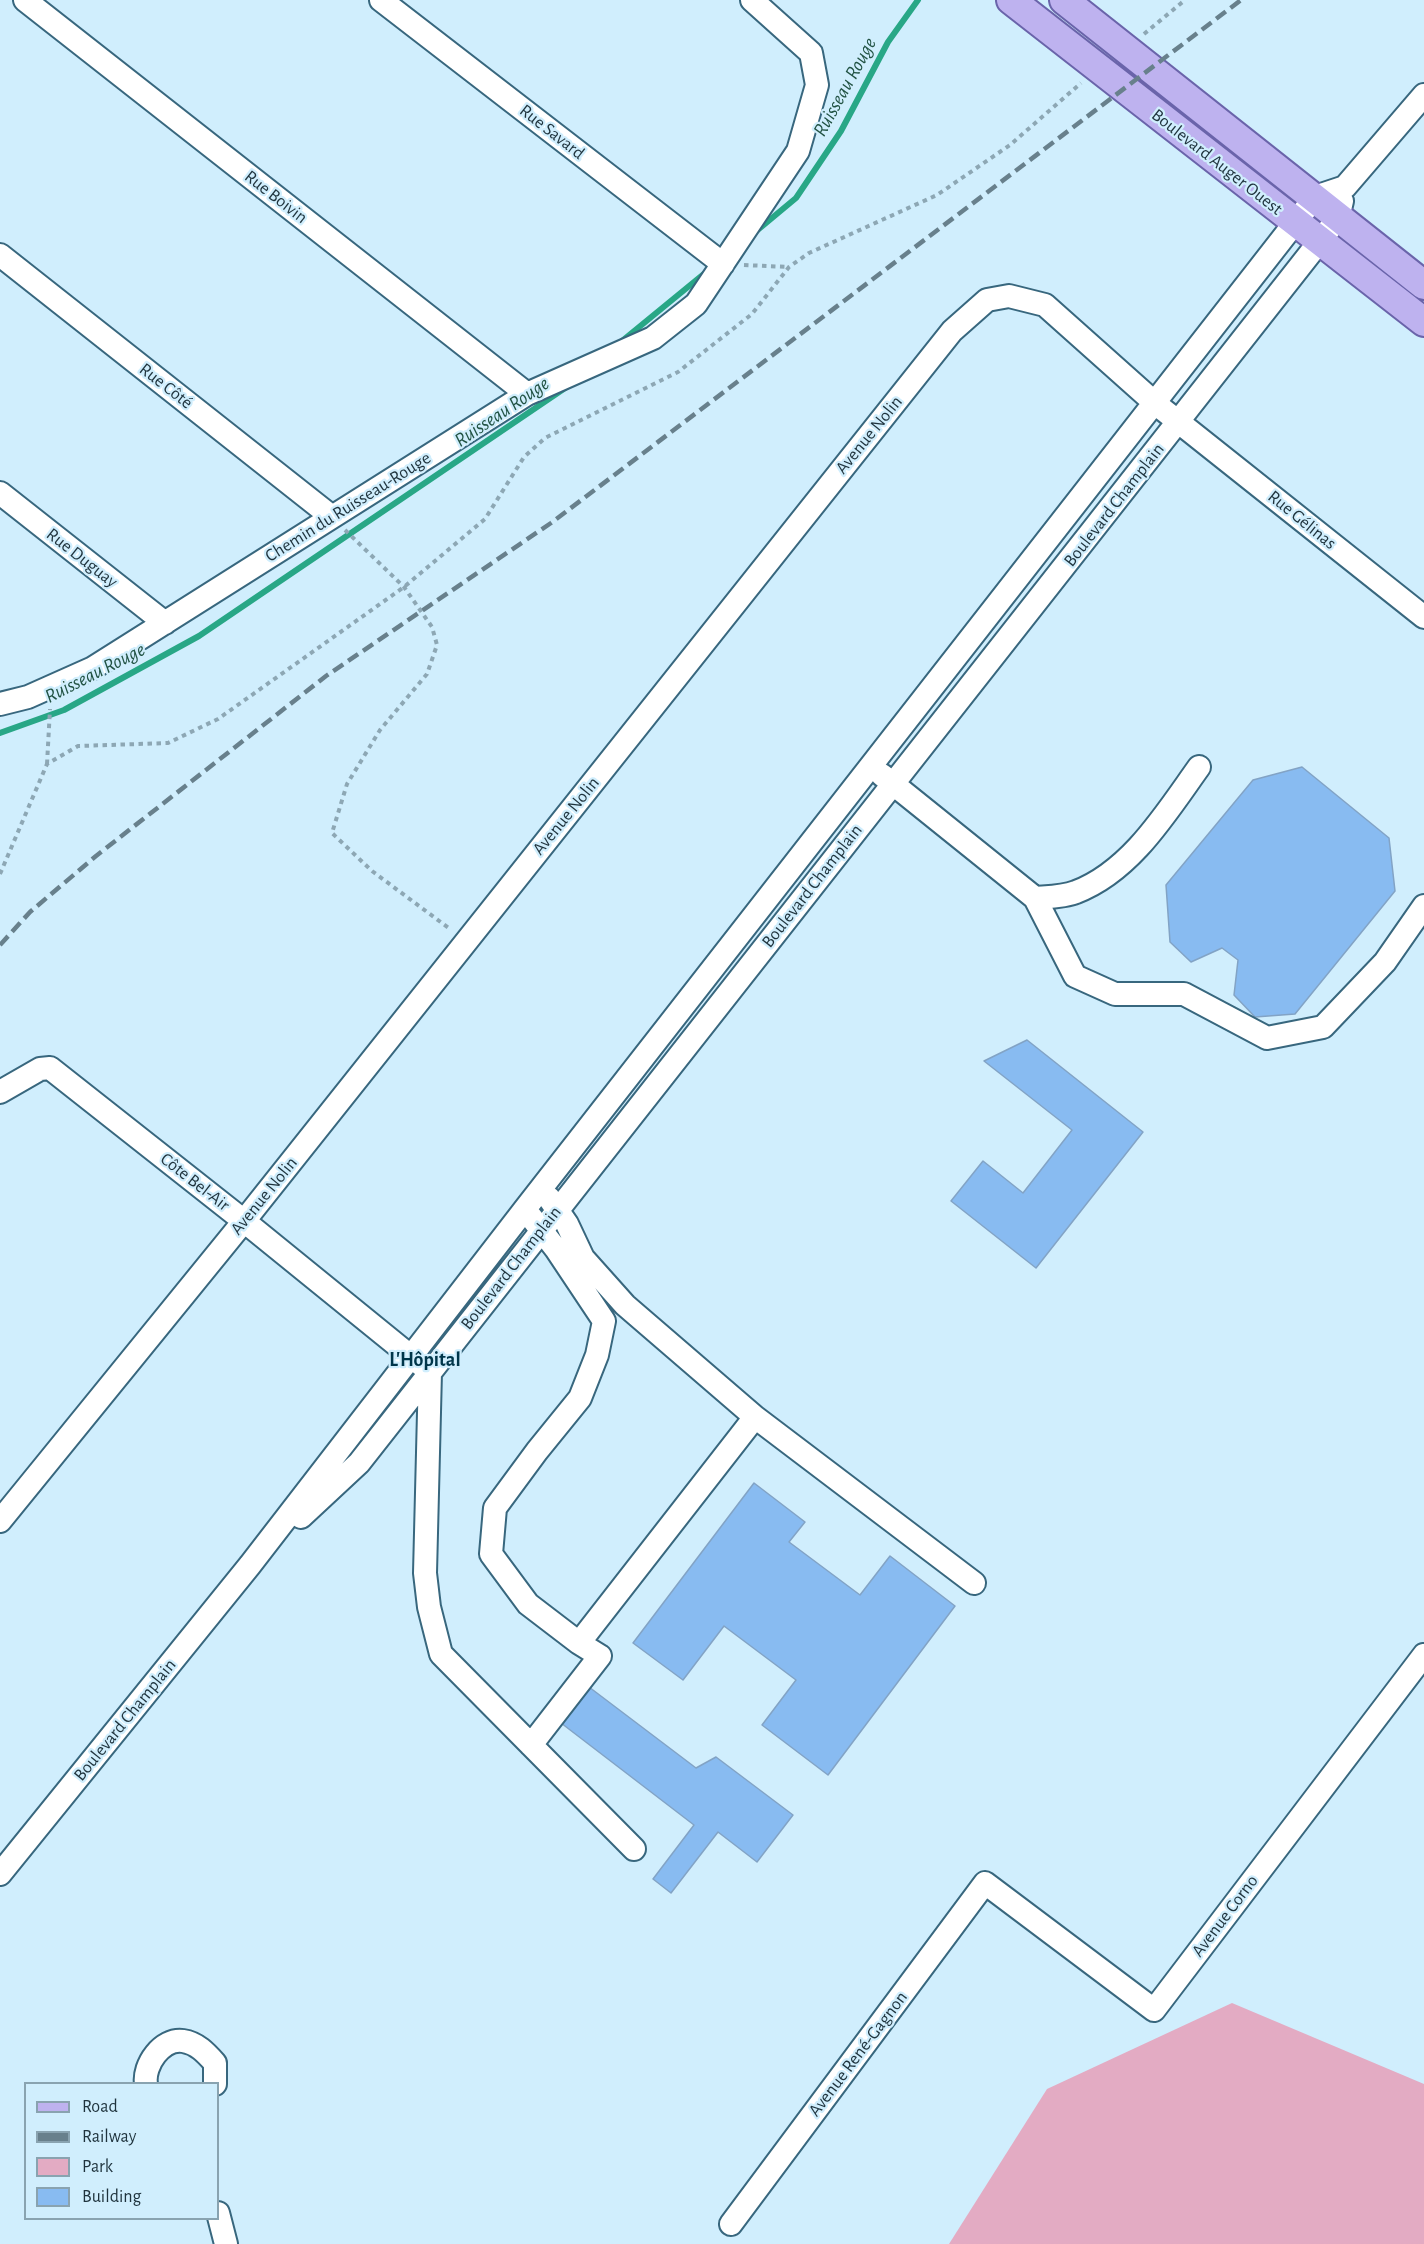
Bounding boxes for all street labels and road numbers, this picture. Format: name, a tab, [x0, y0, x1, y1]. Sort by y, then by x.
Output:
street label: Rue Savard	[515, 100, 589, 164]
street label: Boulevard Auger Ouest	[1147, 104, 1287, 220]
street label: Rue Boivin	[240, 166, 312, 228]
street label: Rue Côté	[135, 359, 197, 413]
street label: Avenue Nolin	[831, 392, 907, 478]
street label: Boulevard Champlain	[1059, 439, 1169, 571]
street label: Chemin du Ruisseau-Rouge	[261, 447, 435, 567]
street label: Rue Gélinas	[1263, 486, 1341, 554]
street label: Rue Duguay	[42, 523, 122, 593]
street label: Avenue Nolin	[528, 773, 604, 859]
street label: Boulevard Champlain	[757, 820, 867, 952]
street label: Côte Bel-Air	[156, 1148, 234, 1216]
street label: Avenue Nolin	[226, 1153, 302, 1239]
street label: Boulevard Champlain	[456, 1202, 566, 1334]
street label: Boulevard Champlain	[69, 1655, 181, 1785]
street label: Avenue Corno	[1187, 1871, 1263, 1961]
street label: Avenue René-Gagnon	[804, 1987, 912, 2121]

